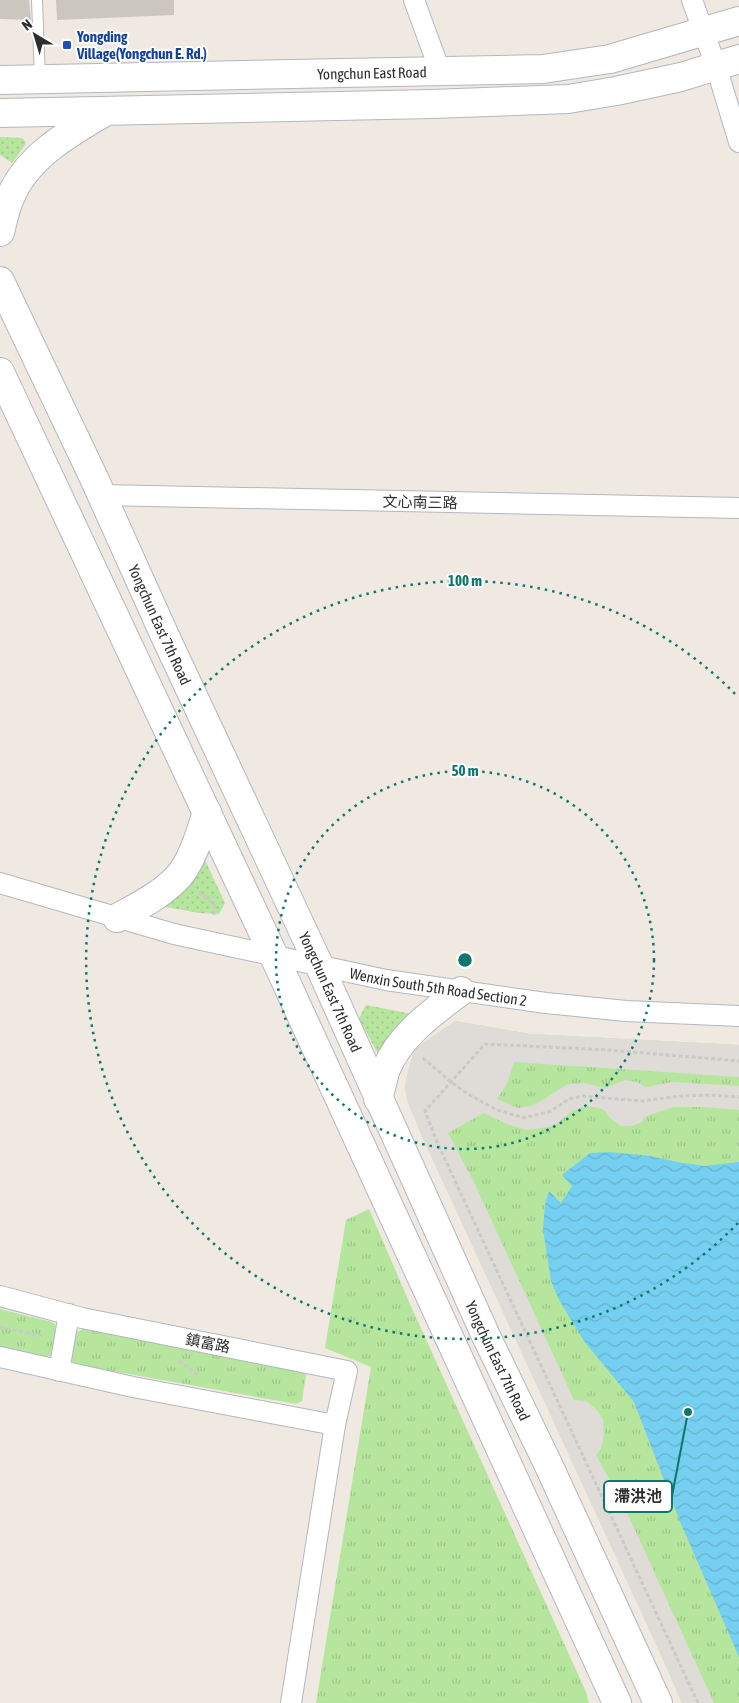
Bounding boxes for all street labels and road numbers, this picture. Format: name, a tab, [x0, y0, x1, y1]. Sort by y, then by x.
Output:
street label: Yongchun East Road	[317, 63, 427, 82]
street label: 文心南三路	[382, 493, 458, 511]
street label: Yongchun East 7th Road	[125, 562, 195, 687]
street label: Yongchun East 7th Road	[296, 929, 365, 1055]
street label: Wenxin South 5th Road Section 2	[348, 964, 528, 1009]
street label: Yongchun East 7th Road	[463, 1298, 534, 1423]
street label: 鎮富路	[184, 1330, 232, 1356]

